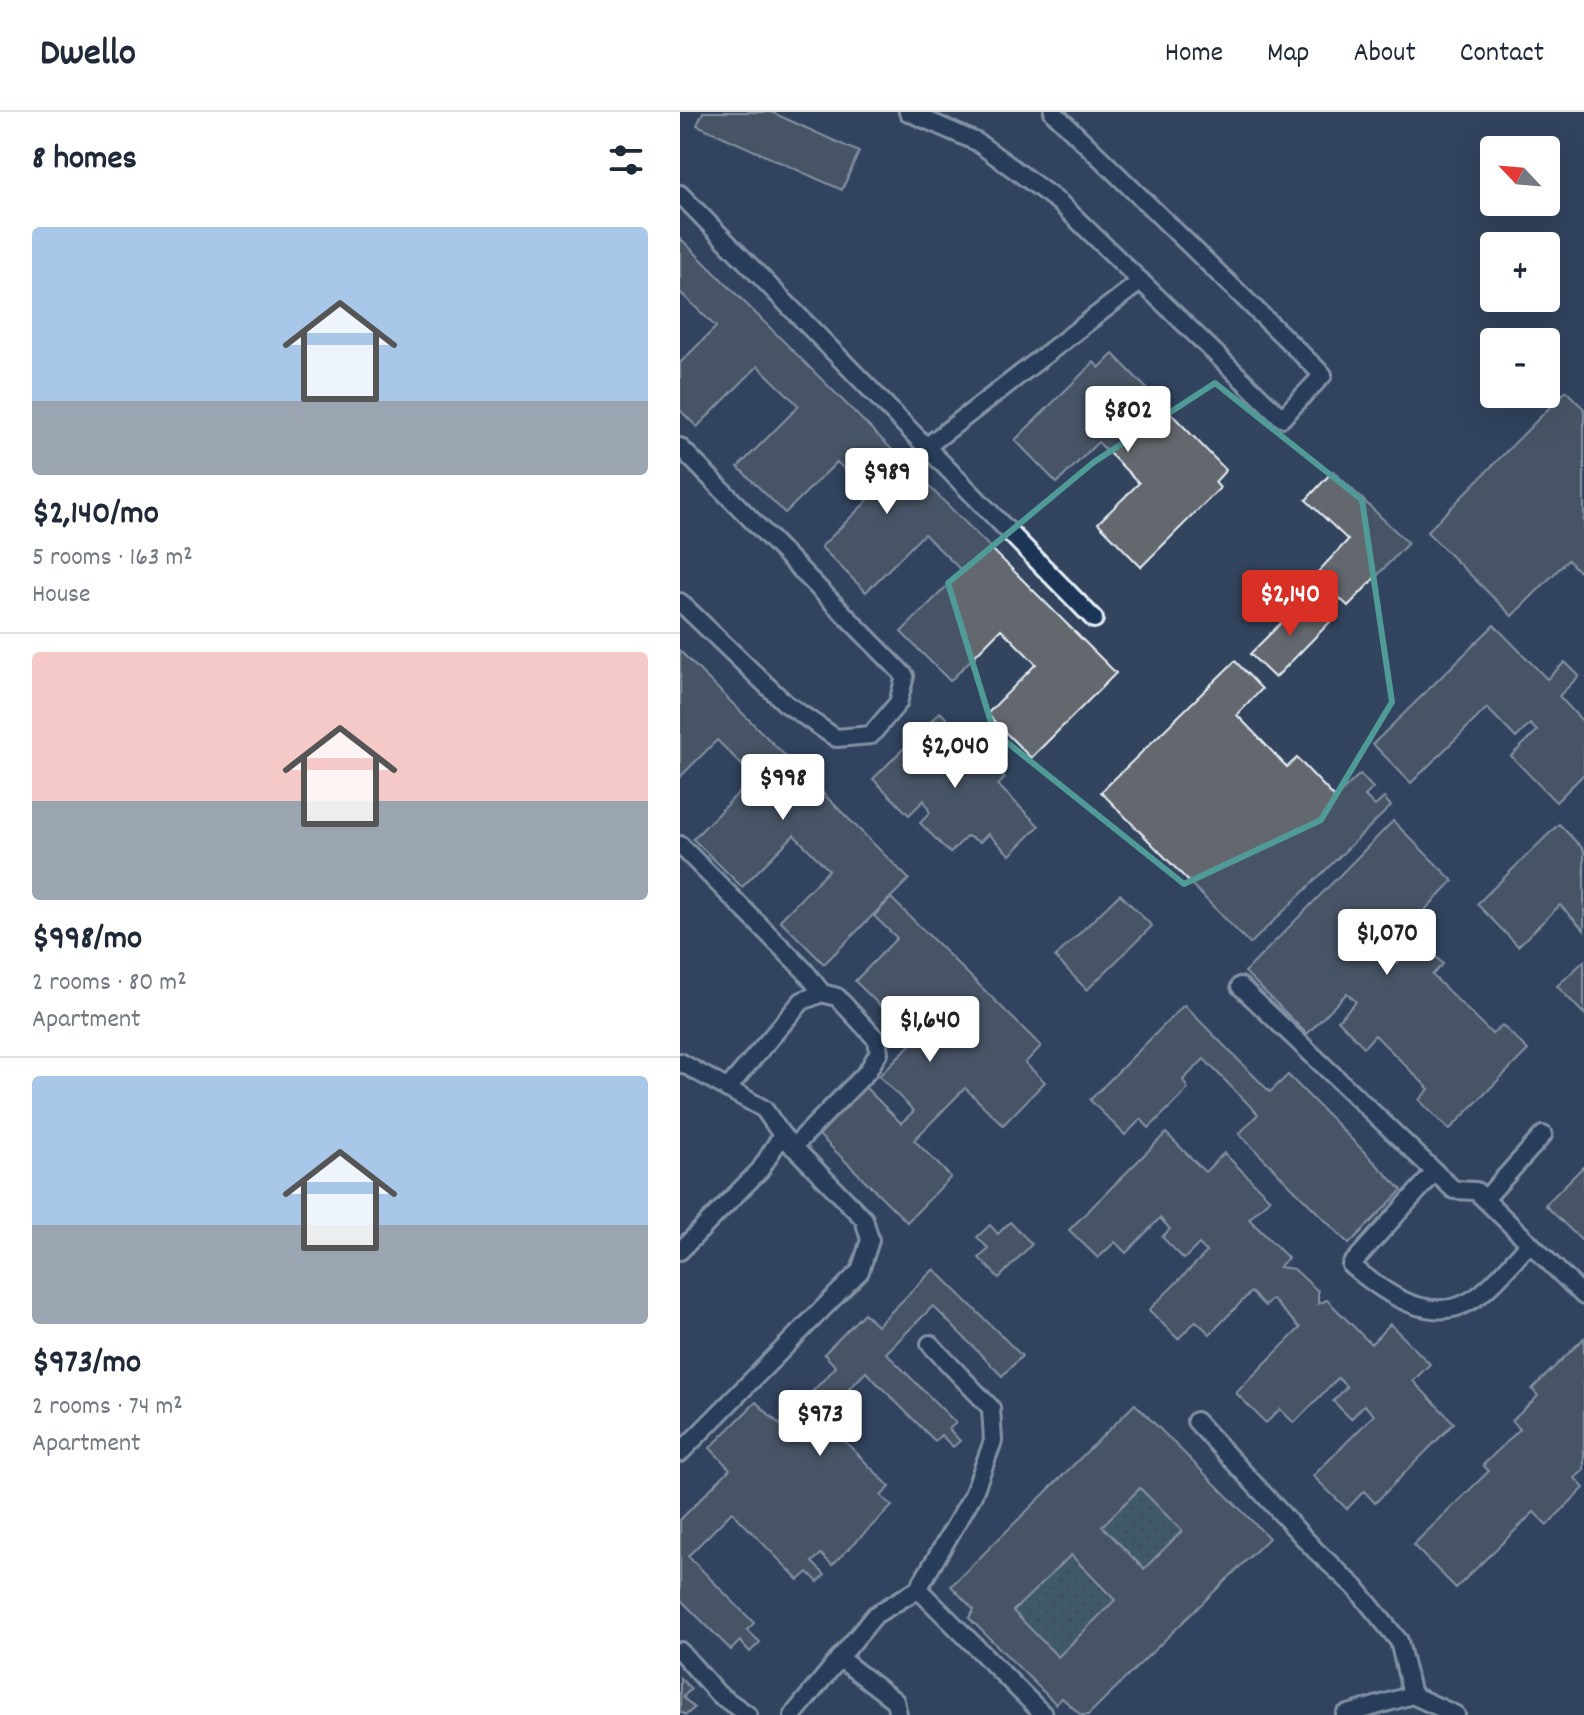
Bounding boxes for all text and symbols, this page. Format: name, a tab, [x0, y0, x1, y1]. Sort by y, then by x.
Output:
text: Dwello	[40, 28, 136, 83]
text: Home	[1165, 35, 1223, 75]
text: Map	[1267, 35, 1309, 75]
text: About	[1353, 35, 1416, 75]
text: Contact	[1460, 35, 1544, 75]
text: 8 homes	[32, 136, 137, 185]
north arrow	[1480, 136, 1560, 216]
map controls	[1480, 136, 1560, 408]
icon: filters	[604, 138, 648, 182]
button: +	[1480, 232, 1560, 312]
icon: home	[268, 279, 412, 423]
button: −	[1480, 328, 1560, 408]
pin: $802	[1081, 386, 1175, 454]
text: $802	[1103, 393, 1153, 430]
pin: $989	[840, 448, 934, 516]
text: $989	[863, 455, 911, 492]
text: $2,140/mo	[32, 491, 159, 540]
text: 5 rooms · 163 m²	[32, 540, 193, 577]
pin: $2,140	[1225, 570, 1355, 638]
text: House	[32, 577, 90, 614]
text: $2,140	[1260, 577, 1320, 614]
icon: home	[268, 704, 412, 848]
pin: $2,040	[890, 722, 1020, 790]
text: $2,040	[921, 729, 989, 766]
pin: $998	[736, 754, 830, 822]
text: $998	[759, 761, 807, 798]
pin: $1,070	[1322, 909, 1452, 977]
text: $998/mo	[32, 916, 142, 965]
text: $1,070	[1356, 916, 1418, 953]
text: 2 rooms · 80 m²	[32, 965, 187, 1002]
pin: $1,640	[865, 996, 995, 1064]
text: Apartment	[32, 1002, 141, 1039]
text: $1,640	[899, 1003, 961, 1040]
icon: home	[268, 1128, 412, 1272]
text: $973/mo	[32, 1340, 141, 1389]
text: 2 rooms · 74 m²	[32, 1389, 183, 1426]
pin: $973	[773, 1390, 867, 1458]
text: $973	[797, 1397, 843, 1434]
text: Apartment	[32, 1426, 141, 1463]

